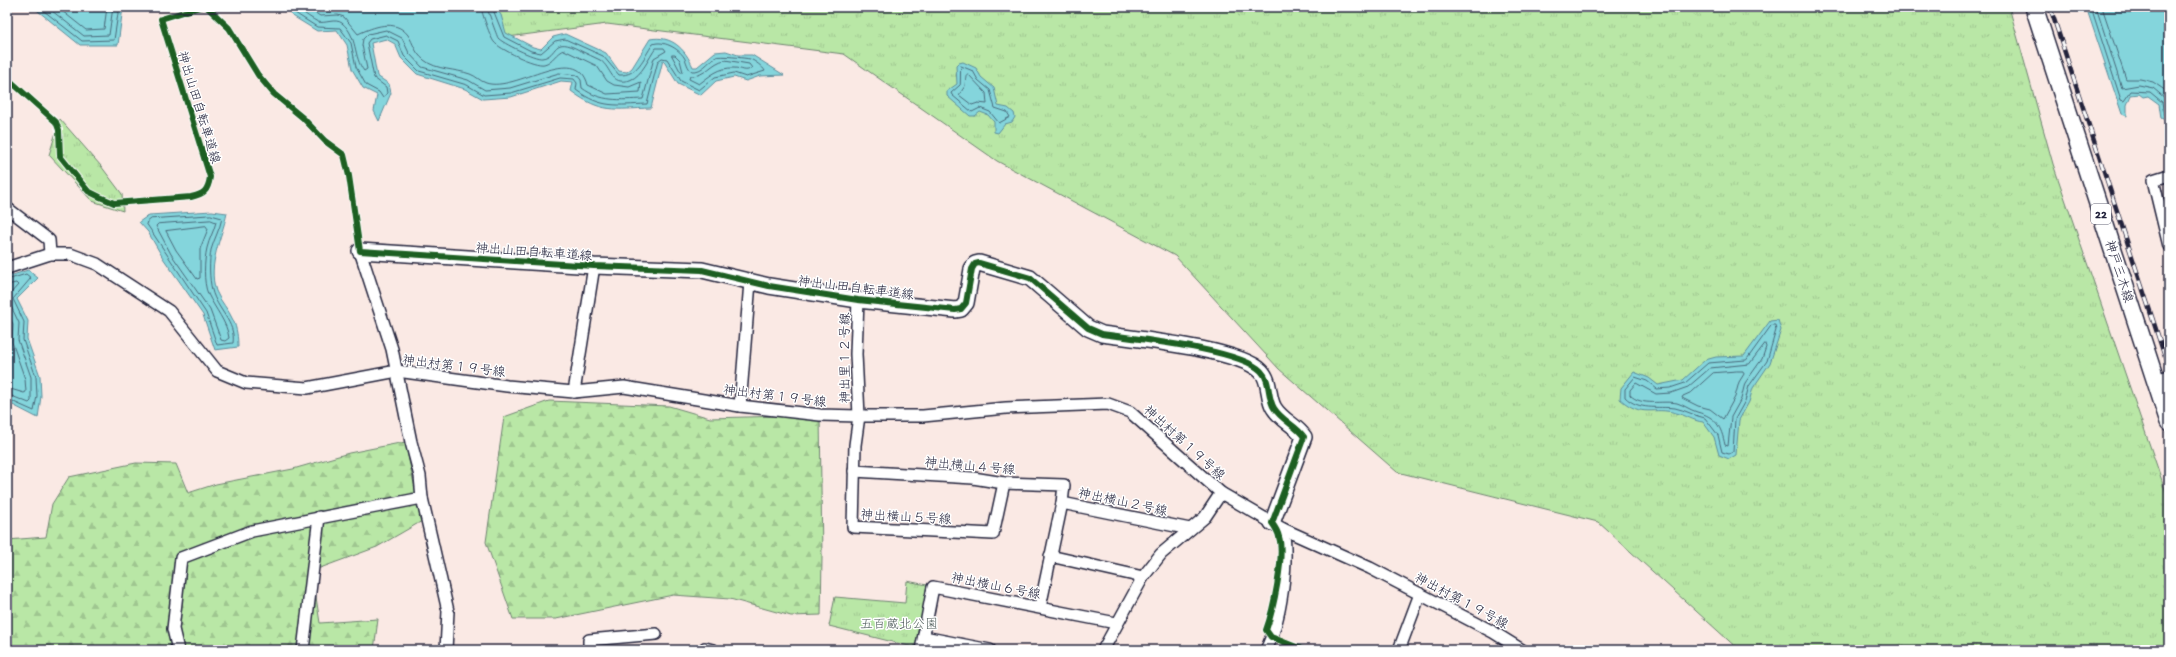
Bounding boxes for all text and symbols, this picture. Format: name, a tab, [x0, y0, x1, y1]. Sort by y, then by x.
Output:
street label: 神出山田自転車道線	[173, 50, 222, 167]
road number: 22	[2091, 204, 2111, 224]
street label: 神戸三木線	[2100, 238, 2136, 306]
street label: 神出山田自転車道線	[475, 242, 594, 265]
street label: 神出山田自転車道線	[797, 275, 916, 304]
street label: 神出里１２号線	[838, 312, 854, 404]
street label: 神出村第１９号線	[401, 353, 507, 381]
street label: 神出村第１９号線	[722, 383, 828, 411]
street label: 神出村第１９号線	[1140, 403, 1228, 485]
street label: 神出横山４号線	[924, 455, 1017, 479]
street label: 神出横山２号線	[1076, 486, 1170, 520]
street label: 神出横山５号線	[860, 508, 953, 528]
street label: 神出横山６号線	[949, 570, 1043, 604]
street label: 神出村第１９号線	[1411, 570, 1512, 634]
park label: 五百蔵北公園	[860, 617, 938, 633]

